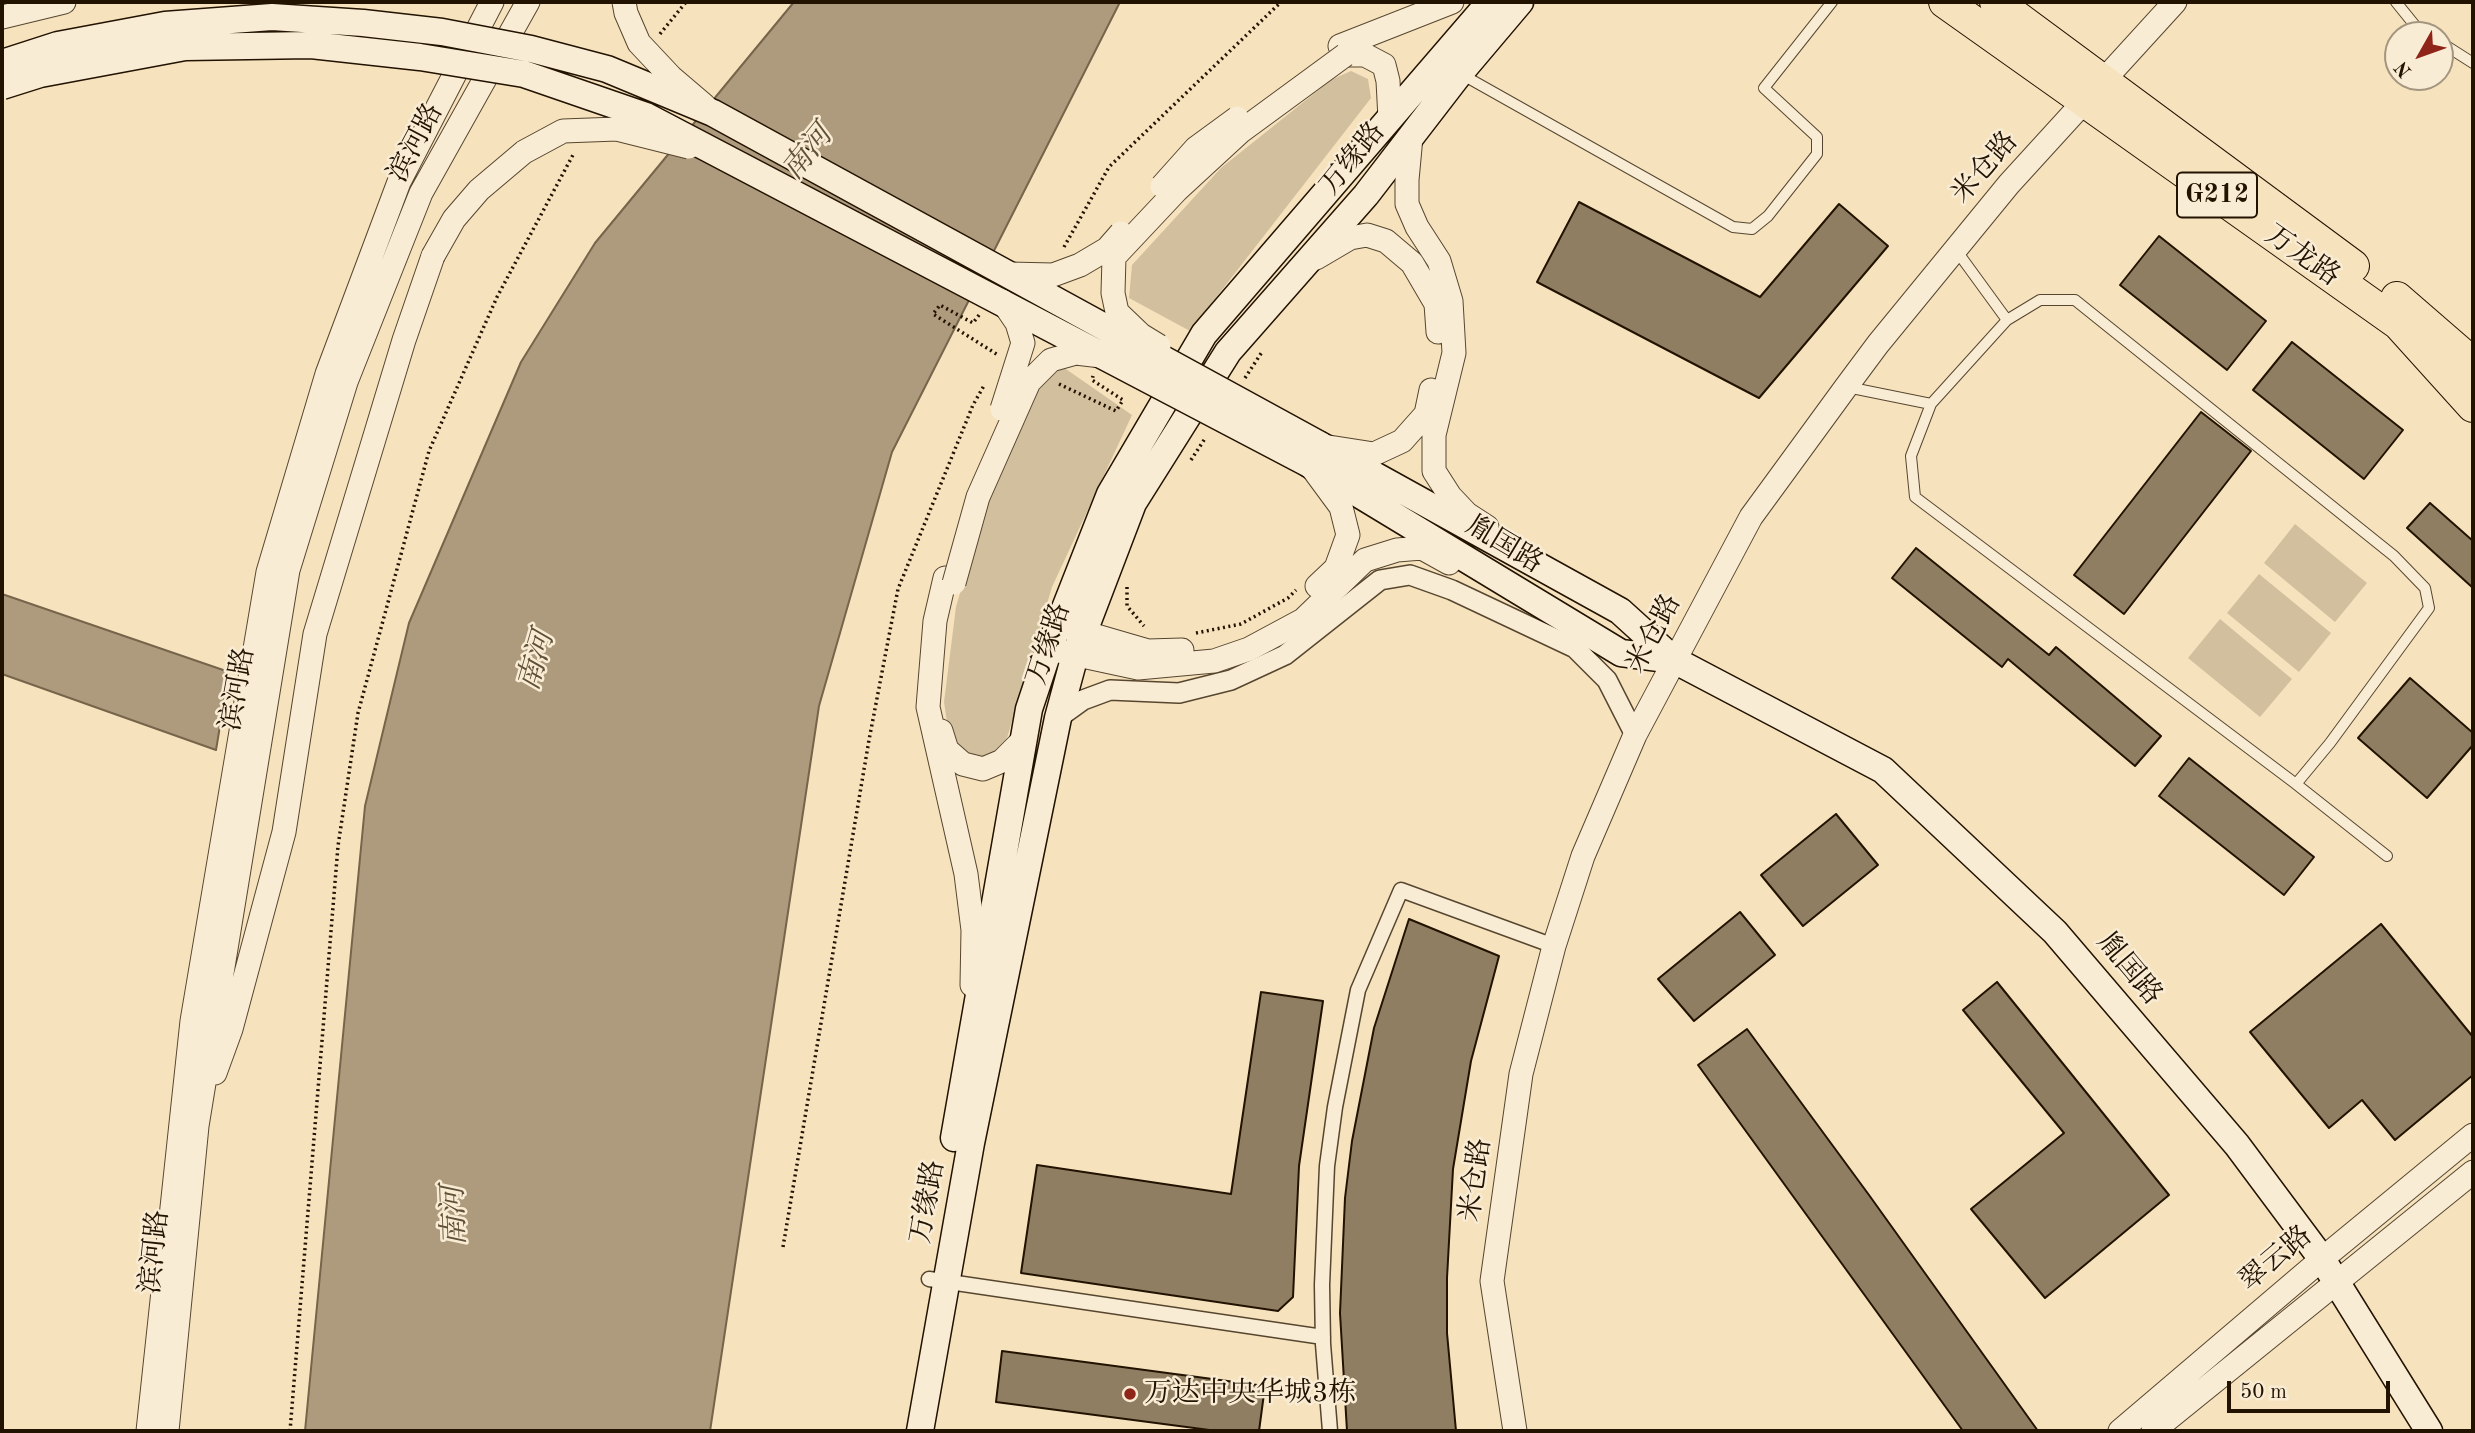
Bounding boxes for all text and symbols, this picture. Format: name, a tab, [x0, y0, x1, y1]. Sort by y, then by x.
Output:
north arrow	[2384, 21, 2454, 91]
text: N	[2392, 57, 2416, 80]
street label: 滨河路	[381, 98, 451, 188]
street label: 万缘路	[1314, 116, 1392, 202]
water label: 南河	[775, 118, 841, 188]
street label: 米仓路	[1945, 125, 2025, 211]
road number: G212	[2177, 172, 2257, 218]
street label: 万龙路	[2258, 218, 2346, 294]
street label: 胤国路	[1459, 509, 1549, 581]
street label: 米仓路	[1619, 589, 1689, 679]
street label: 万缘路	[1020, 599, 1078, 689]
water label: 南河	[511, 627, 563, 695]
street label: 滨河路	[214, 645, 262, 733]
street label: 胤国路	[2089, 926, 2169, 1012]
street label: 米仓路	[1454, 1136, 1498, 1224]
street label: 万缘路	[904, 1158, 952, 1246]
water label: 南河	[436, 1185, 474, 1247]
street label: 滨河路	[134, 1208, 176, 1296]
street label: 翠云路	[2233, 1219, 2319, 1299]
scale bar	[2230, 1366, 2393, 1410]
place label: 万达中央华城3栋	[1144, 1377, 1356, 1411]
text: 50 m	[2240, 1382, 2287, 1403]
marker: 万达中央华城3栋	[1122, 1386, 1138, 1402]

